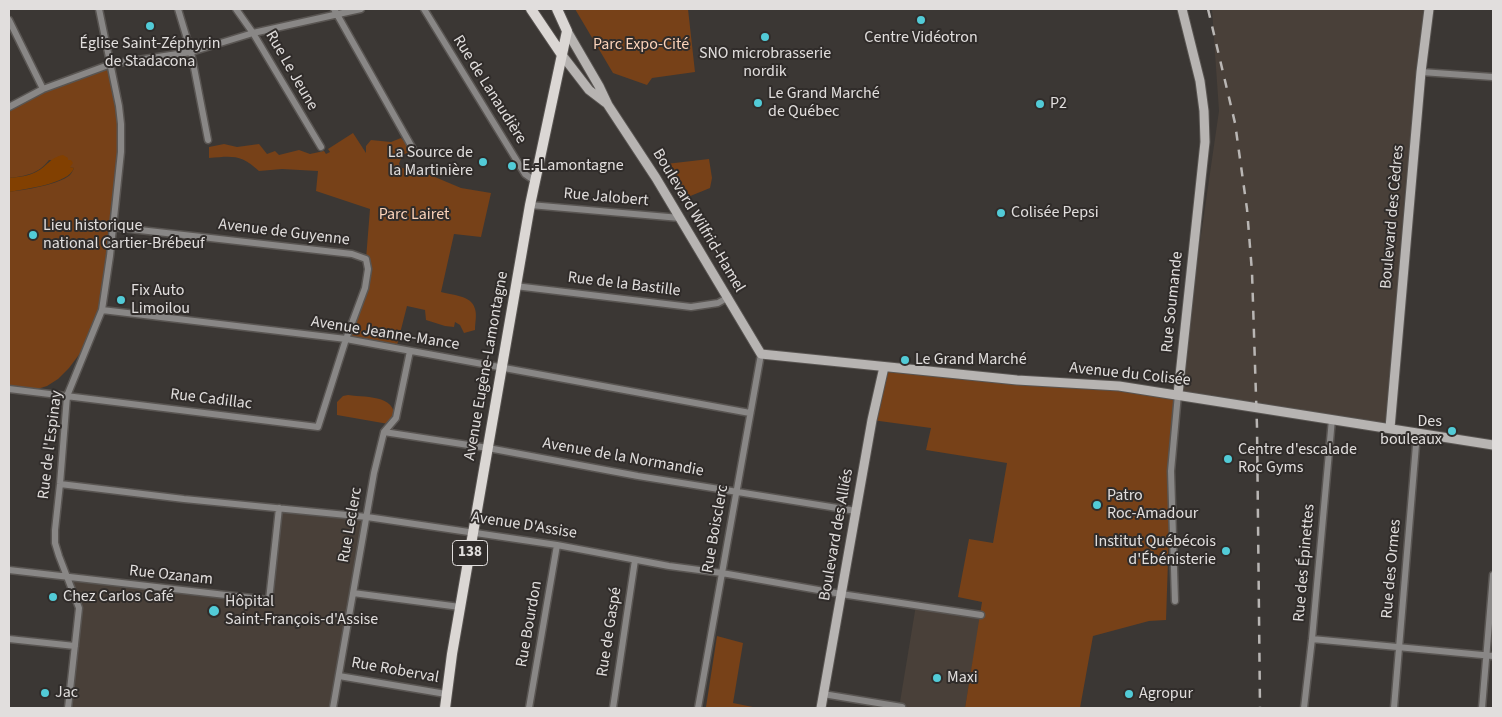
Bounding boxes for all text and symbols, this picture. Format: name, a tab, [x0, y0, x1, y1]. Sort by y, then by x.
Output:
marker: Centre Vidéotron	[915, 14, 927, 26]
marker: Église Saint-Zéphyrin de Stadacona	[144, 20, 156, 32]
street label: Rue Le Jeune	[261, 28, 321, 114]
place label: Centre Vidéotron	[864, 28, 978, 48]
marker: SNO microbrasserie nordik	[759, 31, 771, 43]
street label: Rue de Lanaudière	[448, 32, 530, 148]
place label: Église Saint-Zéphyrin de Stadacona	[80, 34, 220, 72]
park label: Parc Expo-Cité	[593, 35, 689, 55]
place label: SNO microbrasserie nordik	[699, 44, 831, 82]
place label: Le Grand Marché de Québec	[768, 84, 880, 122]
place label: P2	[1050, 94, 1067, 114]
marker: Le Grand Marché de Québec	[752, 97, 764, 109]
marker: P2	[1034, 98, 1046, 110]
place label: La Source de la Martinière	[388, 143, 473, 181]
street label: Boulevard des Cèdres	[1377, 144, 1409, 290]
street label: Boulevard Wilfrid-Hamel	[648, 146, 748, 296]
marker: La Source de la Martinière	[477, 156, 489, 168]
place label: E.-Lamontagne	[522, 156, 624, 176]
marker: E.-Lamontagne	[506, 160, 518, 172]
street label: Rue Jalobert	[563, 185, 649, 211]
place label: Colisée Pepsi	[1011, 203, 1099, 223]
park label: Parc Lairet	[379, 205, 449, 225]
marker: Colisée Pepsi	[995, 207, 1007, 219]
street label: Avenue de Guyenne	[217, 215, 351, 251]
place label: Lieu historique national Cartier-Brébeuf	[43, 216, 205, 254]
marker: Lieu historique national Cartier-Brébeuf	[27, 229, 39, 241]
street label: Rue Soumande	[1158, 250, 1188, 354]
street label: Rue de la Bastille	[566, 269, 682, 301]
street label: Avenue Eugène-Lamontagne	[461, 270, 513, 462]
place label: Fix Auto Limoilou	[131, 281, 190, 319]
marker: Fix Auto Limoilou	[115, 294, 127, 306]
street label: Avenue Jeanne-Mance	[309, 313, 461, 355]
place label: Le Grand Marché	[915, 350, 1027, 370]
marker: Le Grand Marché	[899, 354, 911, 366]
street label: Avenue du Colisée	[1068, 359, 1192, 391]
street label: Rue Cadillac	[169, 385, 253, 415]
street label: Rue de l'Espinay	[35, 390, 67, 500]
place label: Des bouleaux	[1380, 412, 1442, 450]
marker: Des bouleaux	[1446, 425, 1458, 437]
street label: Avenue de la Normandie	[541, 434, 705, 482]
place label: Centre d'escalade Roc Gyms	[1238, 440, 1357, 478]
marker: Centre d'escalade Roc Gyms	[1222, 453, 1234, 465]
street label: Boulevard des Alliés	[816, 467, 858, 603]
street label: Rue Boisclerc	[699, 483, 733, 575]
street label: Rue Leclerc	[335, 486, 367, 564]
place label: Patro Roc-Amadour	[1107, 486, 1198, 524]
marker: Patro Roc-Amadour	[1091, 499, 1103, 511]
street label: Rue des Épinettes	[1290, 503, 1320, 623]
street label: Avenue D'Assise	[470, 508, 578, 544]
street label: Rue des Ormes	[1378, 518, 1406, 620]
place label: Institut Québécois d'Ébénisterie	[1094, 532, 1216, 570]
road number: 138	[452, 540, 488, 566]
marker: Institut Québécois d'Ébénisterie	[1220, 545, 1232, 557]
street label: Rue Ozanam	[128, 562, 214, 590]
street label: Rue Bourdon	[513, 579, 547, 669]
street label: Rue de Gaspé	[593, 586, 627, 678]
place label: Chez Carlos Café	[63, 587, 174, 607]
marker: Chez Carlos Café	[47, 591, 59, 603]
place label: Hôpital Saint-François-d'Assise	[225, 592, 378, 630]
marker: Hôpital Saint-François-d'Assise	[207, 604, 221, 618]
street label: Rue Roberval	[350, 654, 440, 688]
place label: Maxi	[947, 668, 978, 688]
marker: Maxi	[931, 672, 943, 684]
place label: Jac	[55, 683, 78, 703]
place label: Agropur	[1139, 684, 1193, 704]
marker: Jac	[39, 687, 51, 699]
marker: Agropur	[1123, 688, 1135, 700]

